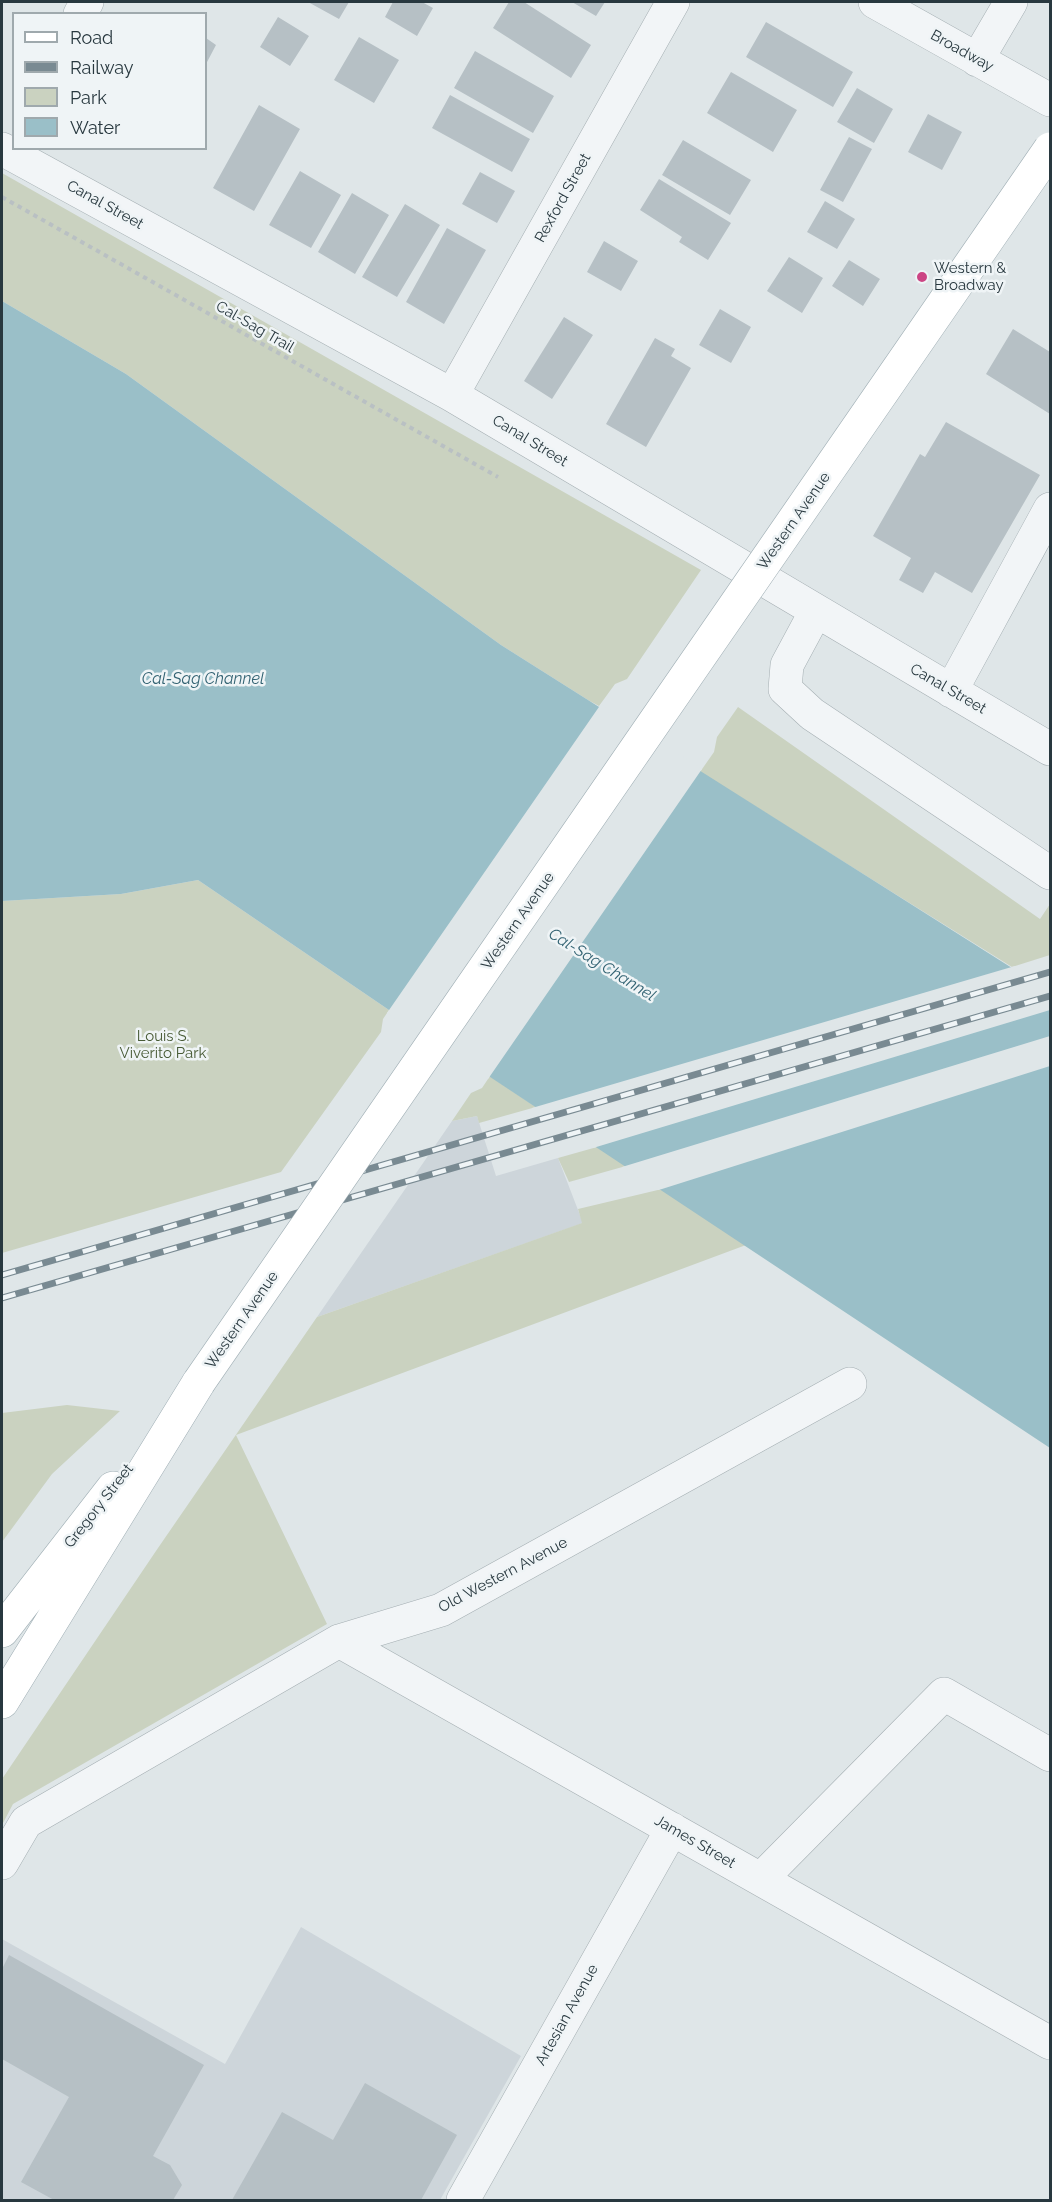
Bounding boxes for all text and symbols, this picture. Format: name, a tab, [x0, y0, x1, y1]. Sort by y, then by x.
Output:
legend	[12, 12, 207, 150]
street label: Broadway	[927, 26, 997, 76]
text: Road	[70, 27, 113, 48]
text: Railway	[70, 57, 134, 78]
text: Park	[70, 87, 107, 108]
text: Water	[70, 117, 120, 138]
street label: Rexford Street	[531, 150, 595, 246]
street label: Canal Street	[64, 177, 146, 233]
place label: Western & Broadway	[934, 259, 1006, 294]
marker: Western & Broadway	[915, 270, 929, 284]
street label: Cal-Sag Trail	[213, 297, 297, 357]
street label: Canal Street	[489, 411, 571, 471]
street label: Western Avenue	[754, 469, 834, 573]
street label: Canal Street	[907, 660, 989, 718]
water label: Cal-Sag Channel	[142, 669, 264, 689]
street label: Western Avenue	[478, 869, 558, 973]
water label: Cal-Sag Channel	[545, 924, 659, 1006]
park label: Louis S. Viverito Park	[120, 1027, 206, 1062]
street label: Western Avenue	[202, 1268, 282, 1372]
street label: Gregory Street	[61, 1460, 137, 1552]
street label: Old Western Avenue	[435, 1533, 571, 1617]
street label: James Street	[651, 1812, 739, 1872]
street label: Artesian Avenue	[532, 1961, 602, 2069]

